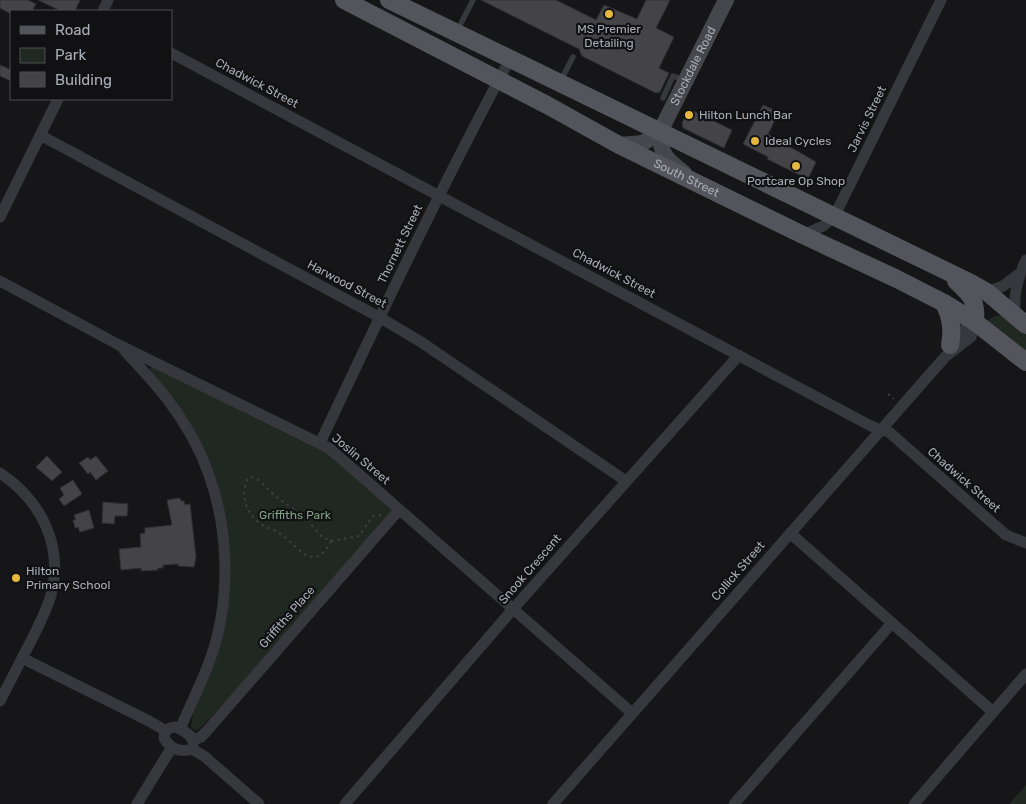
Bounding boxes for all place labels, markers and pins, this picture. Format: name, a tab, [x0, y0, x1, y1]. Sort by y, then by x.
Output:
marker: MS Premier Detailing	[603, 8, 615, 20]
place label: MS Premier Detailing	[577, 22, 641, 50]
place label: Hilton Lunch Bar	[699, 108, 793, 122]
marker: Hilton Lunch Bar	[683, 109, 695, 121]
place label: Ideal Cycles	[765, 134, 831, 148]
marker: Ideal Cycles	[749, 135, 761, 147]
marker: Portcare Op Shop	[790, 160, 802, 172]
place label: Portcare Op Shop	[747, 174, 845, 188]
place label: Hilton Primary School	[26, 564, 110, 592]
marker: Hilton Primary School	[10, 572, 22, 584]

